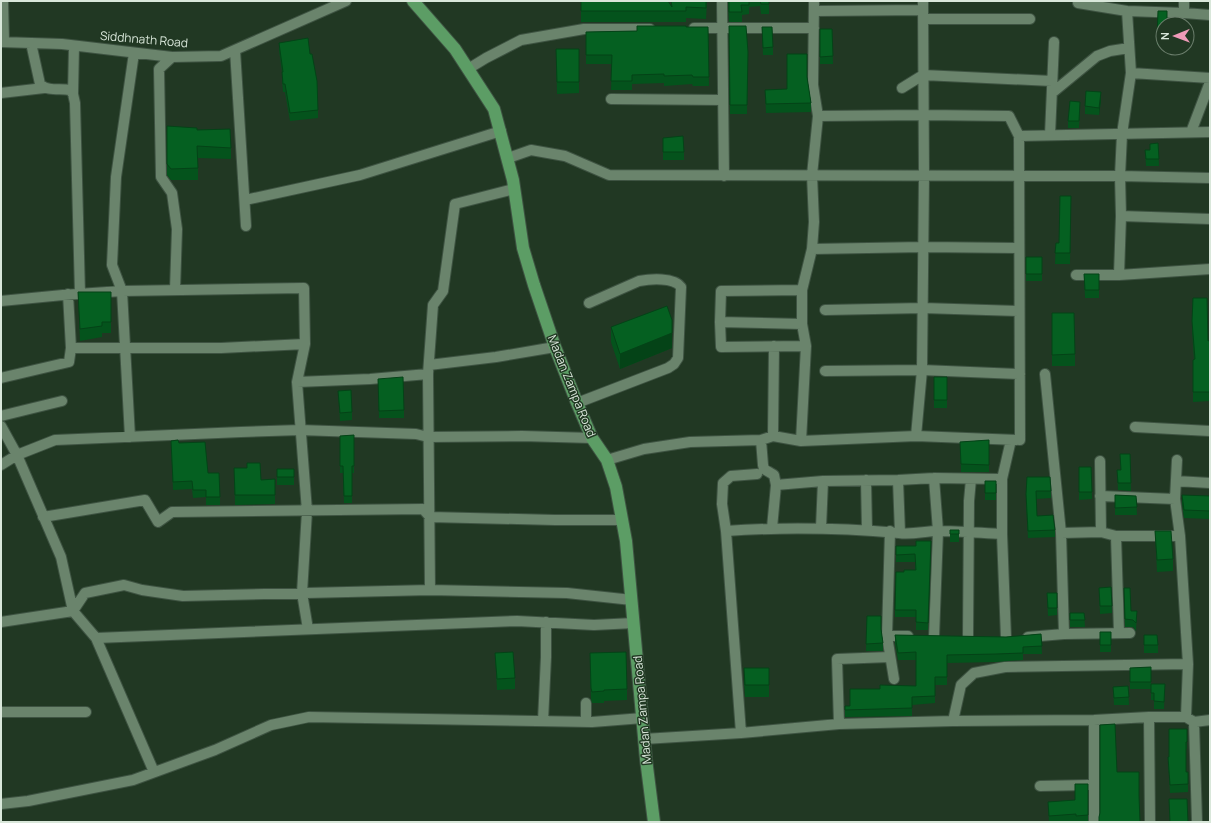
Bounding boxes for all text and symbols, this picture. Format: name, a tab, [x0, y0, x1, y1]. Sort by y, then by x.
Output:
north arrow	[1155, 16, 1195, 56]
street label: Siddhnath Road	[99, 27, 189, 51]
text: N	[1157, 32, 1172, 40]
street label: Madan Zampa Road	[544, 332, 600, 440]
street label: Madan Zampa Road	[629, 655, 655, 765]

